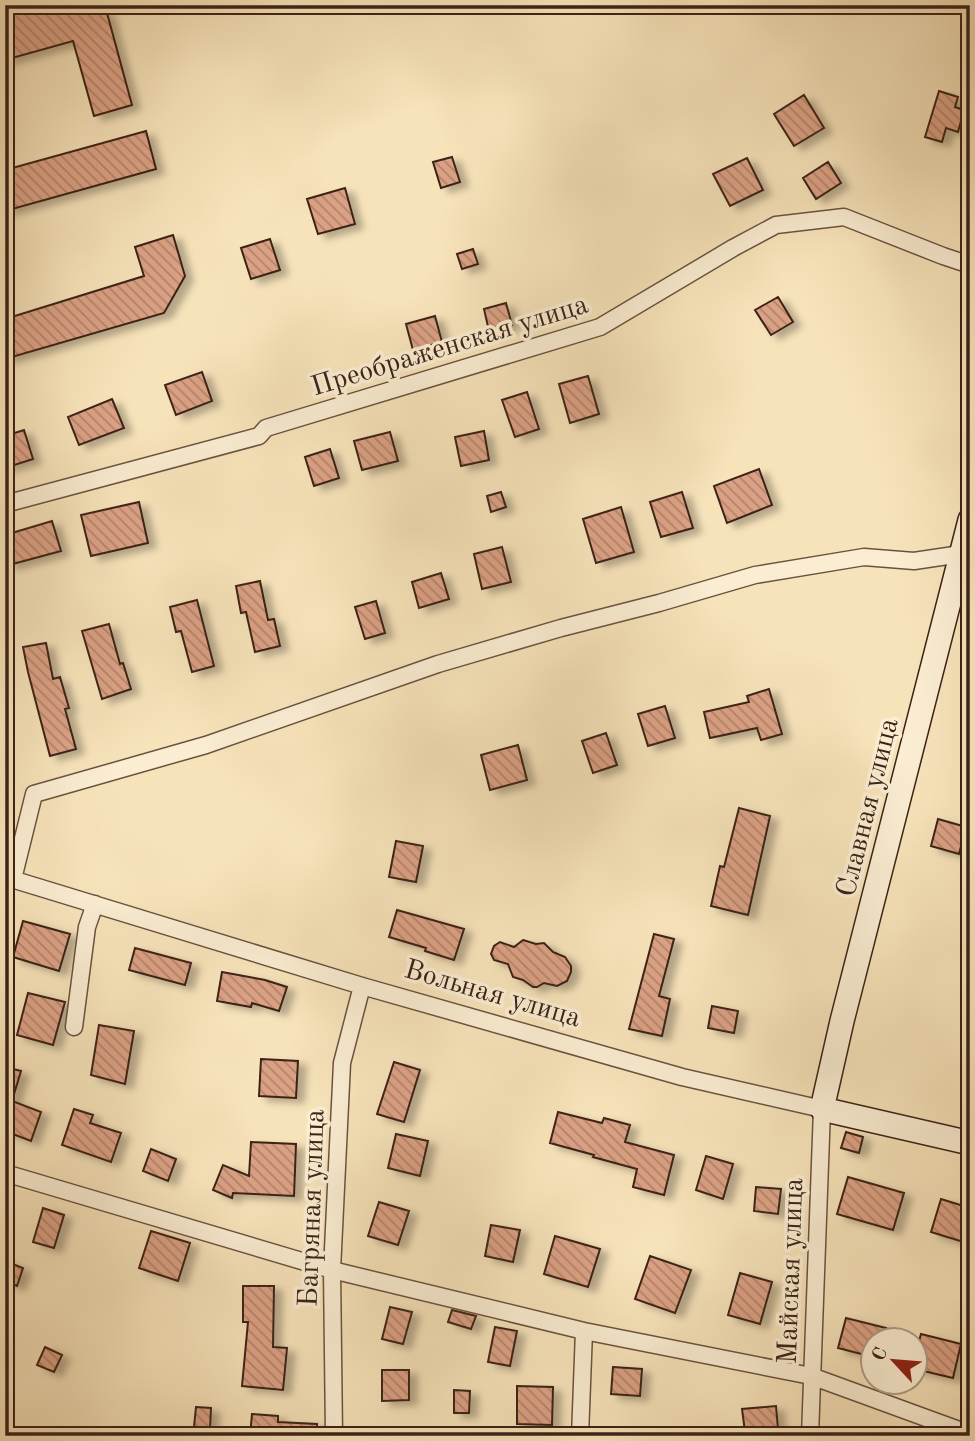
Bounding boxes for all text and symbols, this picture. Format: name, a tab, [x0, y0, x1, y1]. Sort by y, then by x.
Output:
street label: Преображенская улица	[308, 291, 592, 402]
street label: Славная улица	[833, 715, 905, 900]
street label: Вольная улица	[401, 956, 584, 1033]
street label: Багряная улица	[296, 1108, 330, 1308]
street label: Майская улица	[775, 1177, 809, 1365]
north arrow	[860, 1326, 930, 1396]
text: С	[870, 1345, 892, 1364]

